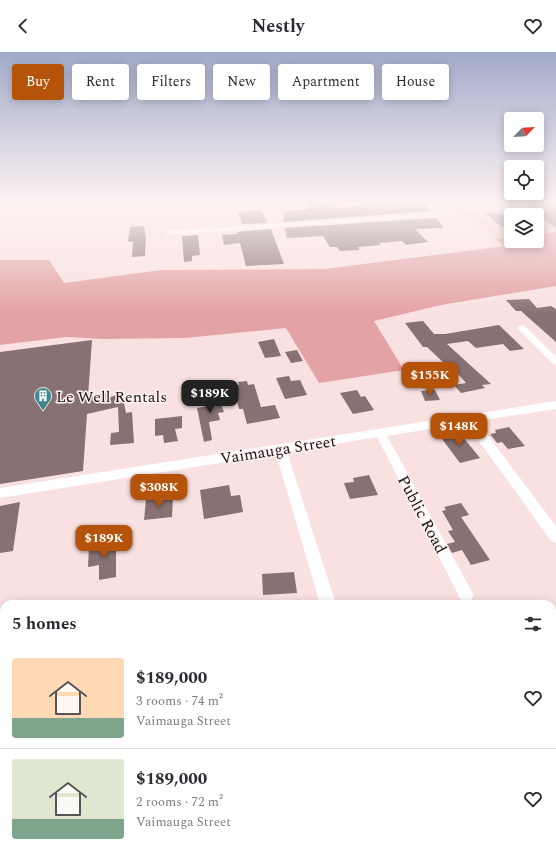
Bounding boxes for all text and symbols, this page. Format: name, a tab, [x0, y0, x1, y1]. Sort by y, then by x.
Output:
text: Nestly	[252, 13, 304, 40]
icon: back	[12, 15, 34, 37]
icon: heart	[522, 15, 544, 37]
chip: Buy	[12, 64, 64, 100]
chip: Rent	[72, 64, 129, 100]
chip: Filters	[137, 64, 205, 100]
chip: New	[213, 64, 270, 100]
chip: Apartment	[278, 64, 374, 100]
chip: House	[382, 64, 449, 100]
north arrow	[504, 112, 544, 152]
map controls	[504, 112, 544, 248]
button: locate	[504, 160, 544, 200]
button: layers	[504, 208, 544, 248]
pin: $155K	[402, 362, 458, 396]
text: $155K	[410, 365, 450, 385]
pin: $189K	[182, 380, 238, 414]
text: $189K	[190, 383, 230, 403]
place label: Le Well Rentals	[56, 385, 167, 409]
building icon: Le Well Rentals	[33, 386, 53, 411]
pin: $148K	[431, 413, 487, 447]
text: $148K	[439, 416, 479, 436]
street label: Vaimauga Street	[219, 429, 338, 471]
street label: Public Road	[391, 471, 453, 558]
pin: $308K	[131, 474, 187, 508]
text: $308K	[139, 477, 179, 497]
pin: $189K	[76, 525, 132, 559]
text: $189K	[84, 528, 124, 548]
text: 5 homes	[12, 611, 77, 637]
icon: filters	[522, 613, 544, 635]
text: $189,000	[136, 665, 207, 691]
icon: home	[44, 674, 92, 722]
icon: heart	[522, 687, 544, 709]
text: 3 rooms · 74 m²	[136, 691, 223, 711]
text: Vaimauga Street	[136, 711, 231, 731]
text: $189,000	[136, 766, 207, 792]
icon: home	[44, 775, 92, 823]
icon: heart	[522, 788, 544, 810]
text: 2 rooms · 72 m²	[136, 792, 223, 812]
text: Vaimauga Street	[136, 812, 231, 832]

